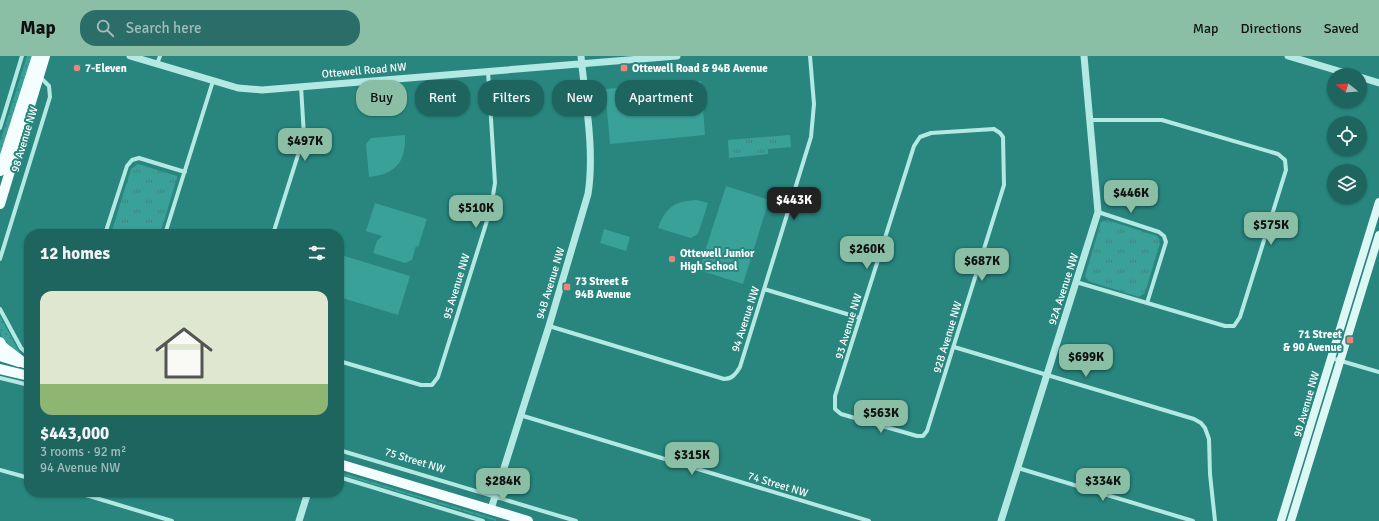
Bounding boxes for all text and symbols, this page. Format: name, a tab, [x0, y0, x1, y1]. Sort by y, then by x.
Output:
search box	[80, 10, 360, 46]
text: Map	[20, 16, 56, 40]
icon: search	[94, 17, 116, 39]
text: Search here	[126, 19, 201, 37]
text: Map	[1193, 20, 1219, 37]
text: Directions	[1241, 20, 1302, 37]
text: Saved	[1324, 20, 1359, 37]
street label: Ottewell Road NW	[321, 60, 408, 81]
place label: 7-Eleven	[85, 62, 127, 75]
place label: Ottewell Road & 94B Avenue	[632, 62, 768, 75]
marker: 7-Eleven	[72, 63, 82, 73]
marker: Ottewell Road & 94B Avenue	[619, 63, 629, 73]
north arrow	[1327, 68, 1367, 108]
map controls	[1327, 68, 1367, 204]
chip: Buy	[356, 80, 407, 116]
chip: Rent	[415, 80, 470, 116]
chip: Filters	[478, 80, 544, 116]
chip: New	[552, 80, 607, 116]
chip: Apartment	[615, 80, 707, 116]
street label: 98 Avenue NW	[8, 104, 41, 174]
button: locate	[1327, 116, 1367, 156]
pin: $497K	[277, 128, 333, 162]
text: $497K	[287, 133, 323, 149]
button: layers	[1327, 164, 1367, 204]
pin: $446K	[1103, 180, 1159, 214]
text: $446K	[1113, 185, 1149, 201]
pin: $443K	[766, 187, 822, 221]
text: $443K	[776, 192, 812, 208]
pin: $510K	[448, 195, 504, 229]
text: $510K	[458, 200, 494, 216]
pin: $575K	[1243, 212, 1299, 246]
text: $575K	[1253, 217, 1289, 233]
pin: $260K	[839, 236, 895, 270]
text: $260K	[849, 241, 885, 257]
icon: filters	[306, 242, 328, 264]
text: 12 homes	[40, 243, 110, 264]
street label: 94B Avenue NW	[533, 245, 568, 321]
place label: Ottewell Junior High School	[680, 247, 755, 273]
pin: $687K	[954, 248, 1010, 282]
street label: 95 Avenue NW	[440, 251, 473, 321]
street label: 92A Avenue NW	[1046, 251, 1081, 327]
text: $687K	[964, 253, 1000, 269]
marker: Ottewell Junior High School	[667, 254, 677, 264]
place label: 73 Street & 94B Avenue	[575, 275, 632, 301]
marker: 73 Street & 94B Avenue	[562, 282, 572, 292]
street label: 94 Avenue NW	[729, 284, 762, 353]
street label: 93 Avenue NW	[832, 291, 865, 361]
street label: 92B Avenue NW	[930, 299, 965, 375]
icon: home	[148, 317, 220, 389]
place label: 71 Street & 90 Avenue	[1283, 328, 1343, 354]
marker: 71 Street & 90 Avenue	[1345, 335, 1355, 345]
pin: $699K	[1058, 344, 1114, 378]
text: $699K	[1068, 349, 1104, 365]
street label: 90 Avenue NW	[1291, 369, 1322, 439]
pin: $563K	[853, 400, 909, 434]
text: $563K	[863, 405, 899, 421]
text: $443,000	[40, 423, 109, 444]
pin: $315K	[664, 442, 720, 476]
text: 3 rooms · 92 m²	[40, 444, 126, 460]
street label: 75 Street NW	[383, 445, 447, 476]
text: $315K	[674, 447, 710, 463]
text: 94 Avenue NW	[40, 460, 120, 476]
pin: $284K	[475, 468, 531, 502]
pin: $334K	[1075, 468, 1131, 502]
street label: 74 Street NW	[746, 469, 810, 500]
text: $284K	[485, 473, 521, 489]
text: $334K	[1085, 473, 1121, 489]

